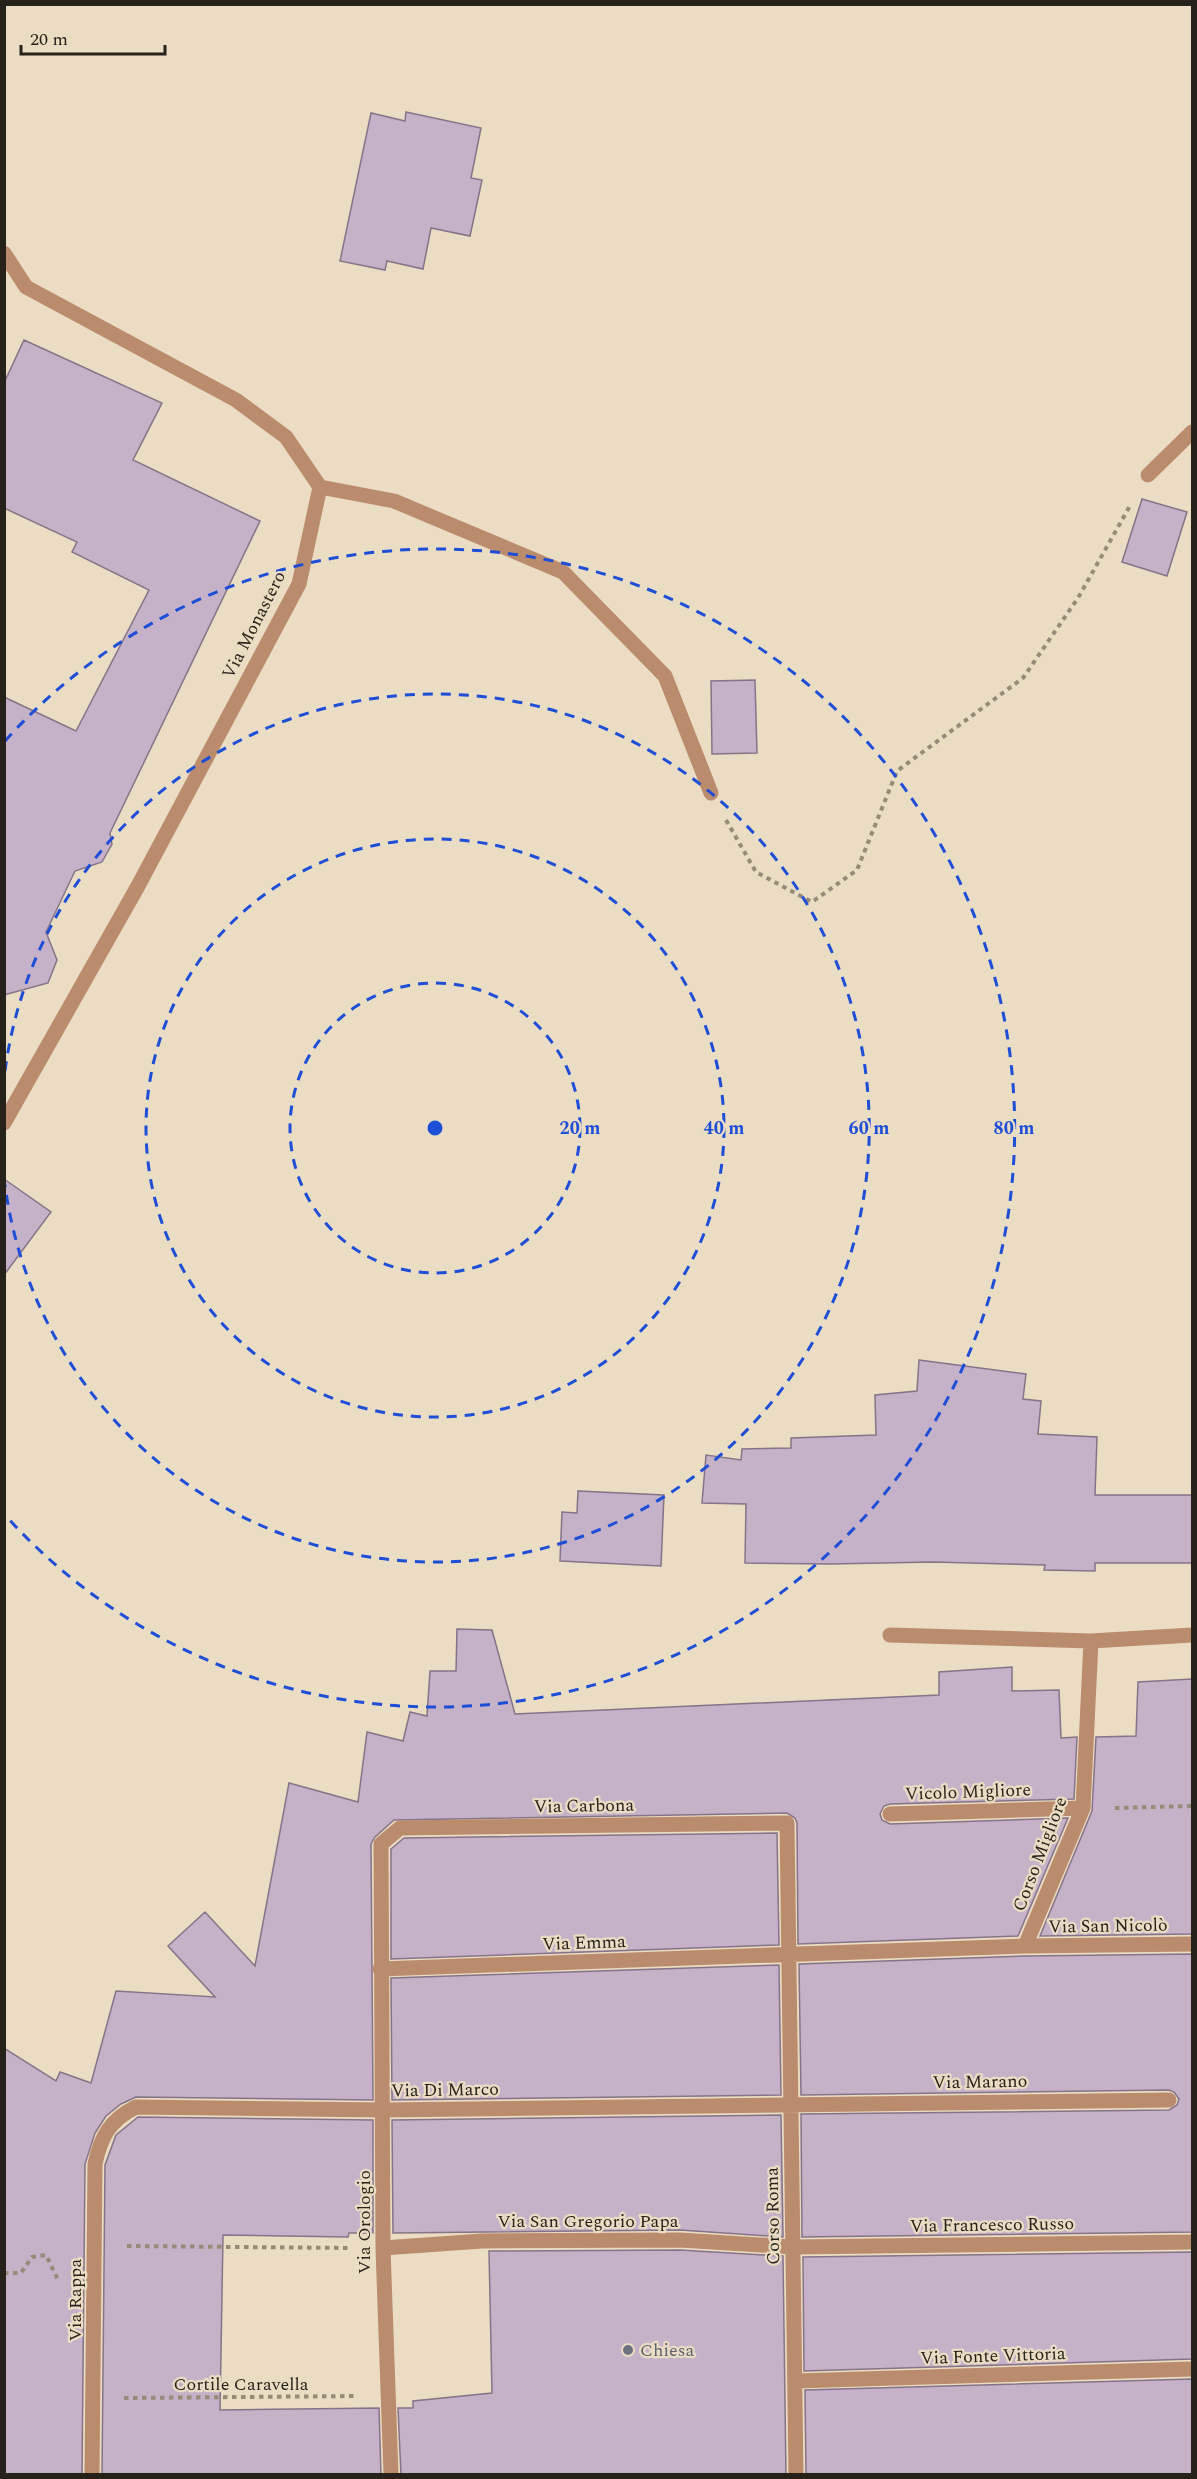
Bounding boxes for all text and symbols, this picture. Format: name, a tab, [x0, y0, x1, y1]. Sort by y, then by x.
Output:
scale bar	[21, 18, 165, 56]
text: 20 m	[30, 26, 68, 53]
street label: Via Monastero	[215, 566, 293, 684]
text: 20 m	[560, 1115, 600, 1142]
text: 40 m	[704, 1115, 744, 1142]
text: 60 m	[849, 1115, 889, 1142]
text: 80 m	[994, 1115, 1034, 1142]
centre of rings	[425, 1118, 445, 1138]
street label: Vicolo Migliore	[905, 1776, 1031, 1808]
street label: Via Carbona	[534, 1792, 635, 1820]
street label: Corso Migliore	[1006, 1793, 1074, 1915]
street label: Via San Nicolò	[1048, 1911, 1168, 1941]
street label: Via Emma	[542, 1928, 626, 1958]
street label: Via Marano	[932, 2068, 1028, 2096]
street label: Via Di Marco	[391, 2076, 499, 2104]
street label: Corso Roma	[759, 2167, 787, 2265]
street label: Via Orologio	[351, 2170, 378, 2274]
street label: Via San Gregorio Papa	[497, 2208, 679, 2235]
street label: Via Francesco Russo	[910, 2210, 1074, 2240]
street label: Via Rappa	[62, 2259, 89, 2341]
place label: Chiesa	[640, 2337, 695, 2364]
street label: Via Fonte Vittoria	[920, 2340, 1066, 2372]
marker: Chiesa	[621, 2343, 635, 2357]
street label: Cortile Caravella	[173, 2371, 309, 2398]

